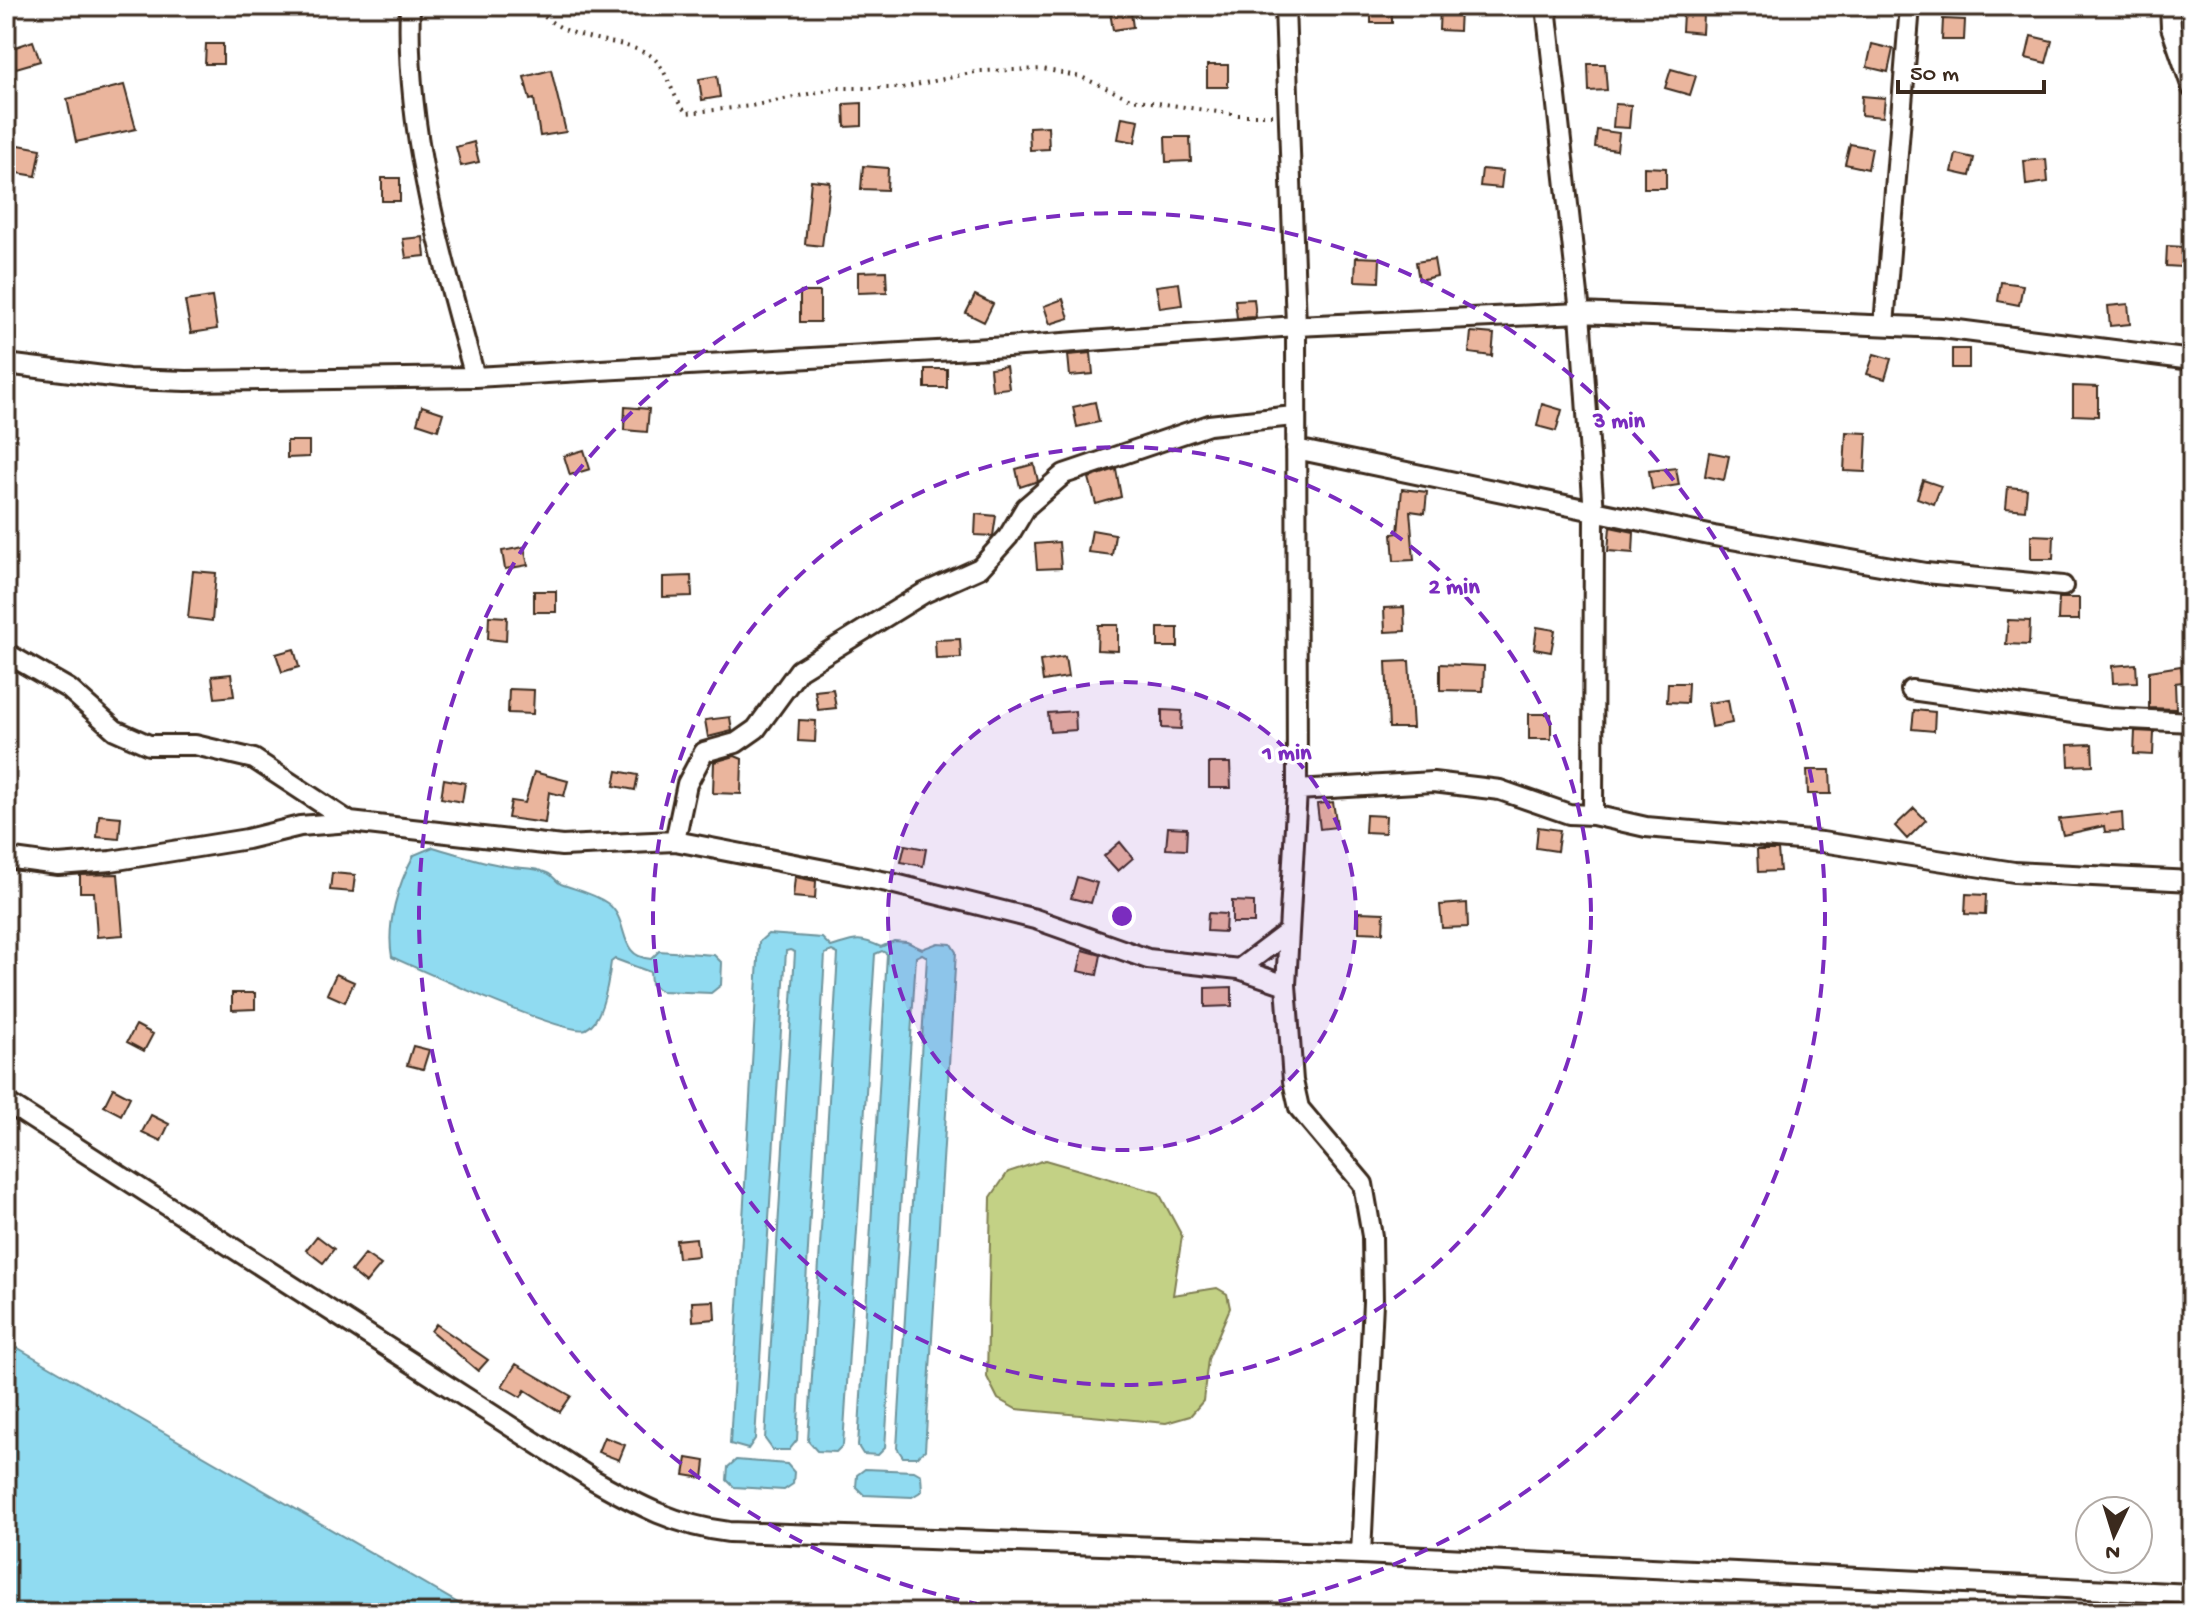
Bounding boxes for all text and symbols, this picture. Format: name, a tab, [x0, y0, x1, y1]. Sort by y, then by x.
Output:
scale bar	[1898, 44, 2044, 94]
text: 50 m	[1910, 61, 1959, 90]
text: 3 min	[1592, 408, 1645, 437]
text: 2 min	[1428, 574, 1480, 603]
text: 1 min	[1261, 740, 1312, 769]
centre of rings	[1108, 902, 1136, 930]
north arrow	[2074, 1495, 2154, 1575]
text: N	[2105, 1537, 2121, 1564]

